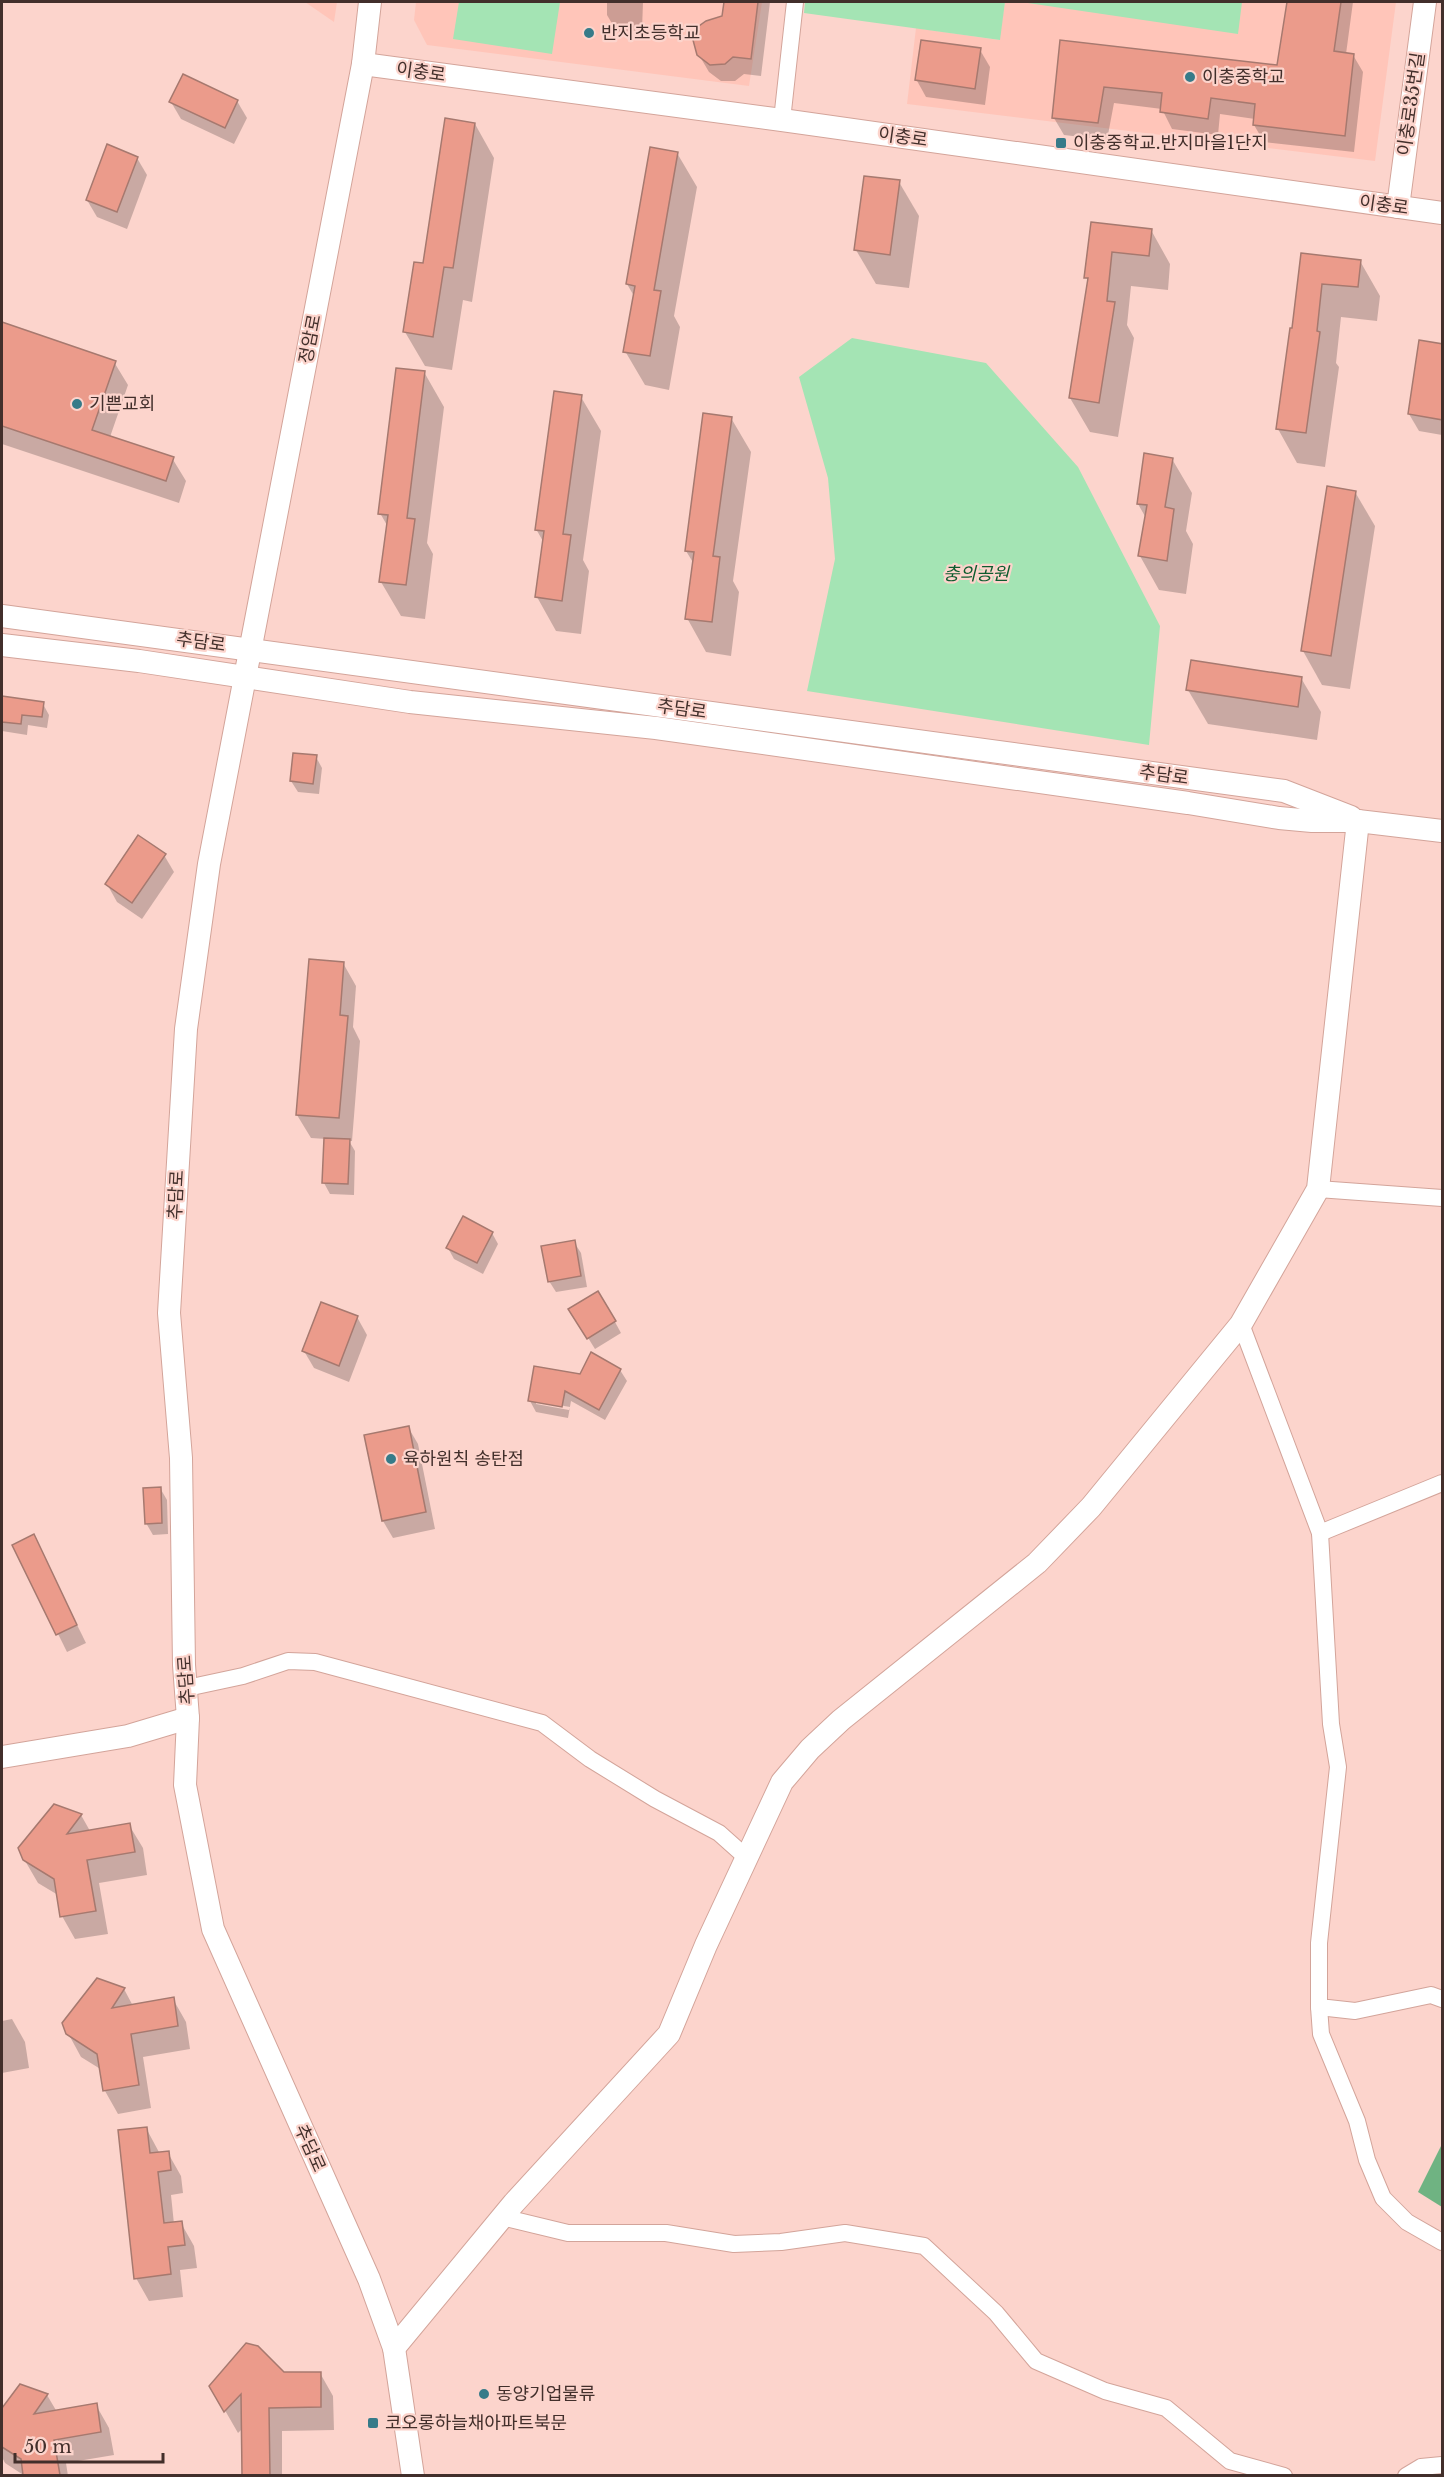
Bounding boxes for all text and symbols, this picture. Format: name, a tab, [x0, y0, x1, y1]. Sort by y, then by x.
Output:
place label: 반지초등학교	[601, 22, 700, 44]
marker: 반지초등학교	[582, 26, 596, 40]
street label: 이충로35번길	[1393, 51, 1429, 157]
street label: 이충로	[395, 58, 447, 86]
place label: 이충중학교	[1202, 66, 1285, 88]
marker: 이충중학교	[1183, 70, 1197, 84]
street label: 이충로	[877, 123, 929, 151]
place label: 이충중학교.반지마을1단지	[1073, 132, 1268, 154]
marker: 이충중학교.반지마을1단지	[1054, 136, 1068, 150]
street label: 이충로	[1358, 191, 1410, 219]
street label: 정암로	[294, 313, 326, 365]
place label: 기쁜교회	[89, 393, 155, 415]
marker: 기쁜교회	[70, 397, 84, 411]
park label: 충의공원	[943, 563, 1011, 585]
street label: 추담로	[175, 628, 227, 656]
street label: 추담로	[656, 695, 708, 723]
street label: 추담로	[1138, 761, 1190, 789]
street label: 추담로	[164, 1170, 188, 1220]
place label: 육하원칙 송탄점	[403, 1448, 524, 1470]
marker: 육하원칙 송탄점	[384, 1452, 398, 1466]
street label: 추담로	[173, 1654, 199, 1706]
street label: 추담로	[290, 2121, 330, 2175]
place label: 동양기업물류	[496, 2383, 595, 2405]
marker: 동양기업물류	[477, 2387, 491, 2401]
place label: 코오롱하늘채아파트북문	[385, 2412, 567, 2434]
marker: 코오롱하늘채아파트북문	[366, 2416, 380, 2430]
scale bar	[15, 2426, 164, 2464]
text: 50 m	[24, 2436, 72, 2458]

